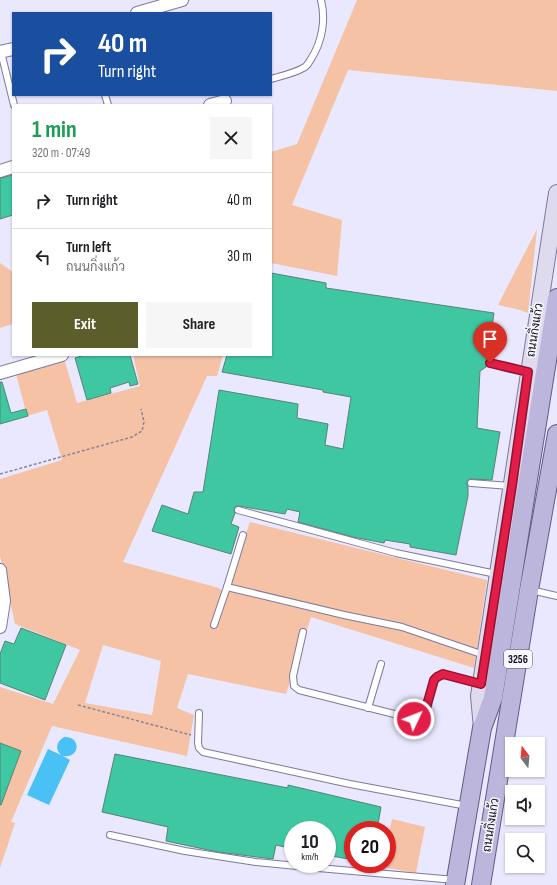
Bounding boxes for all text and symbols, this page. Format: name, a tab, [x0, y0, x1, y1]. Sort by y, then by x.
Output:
text: 40 m	[98, 27, 147, 60]
icon: right	[32, 28, 84, 80]
text: Turn right	[98, 61, 156, 82]
text: 1 min	[32, 115, 77, 144]
button: close	[210, 117, 252, 159]
text: 320 m · 07:49	[32, 145, 90, 161]
icon: right	[32, 190, 54, 212]
text: Turn right	[66, 191, 118, 210]
text: 40 m	[227, 191, 252, 210]
text: Turn left	[66, 238, 111, 257]
icon: left	[32, 246, 54, 268]
text: 30 m	[227, 247, 252, 266]
text: ถนนกิ่งแก้ว	[66, 259, 125, 275]
street label: ถนนกิ่งแก้ว	[520, 301, 547, 358]
button: Exit	[32, 302, 138, 348]
button: Share	[146, 302, 252, 348]
pin	[473, 322, 507, 363]
icon: arrive	[479, 328, 501, 350]
road number: 3256	[504, 650, 532, 668]
position arrow	[393, 698, 435, 740]
north arrow	[505, 737, 545, 777]
map controls	[505, 737, 545, 873]
button: sound	[505, 785, 545, 825]
street label: ถนนกิ่งแก้ว	[476, 796, 503, 853]
speed limit sign: 20	[344, 821, 396, 873]
text: 10	[301, 830, 319, 854]
button: search	[505, 833, 545, 873]
text: km/h	[301, 851, 319, 863]

